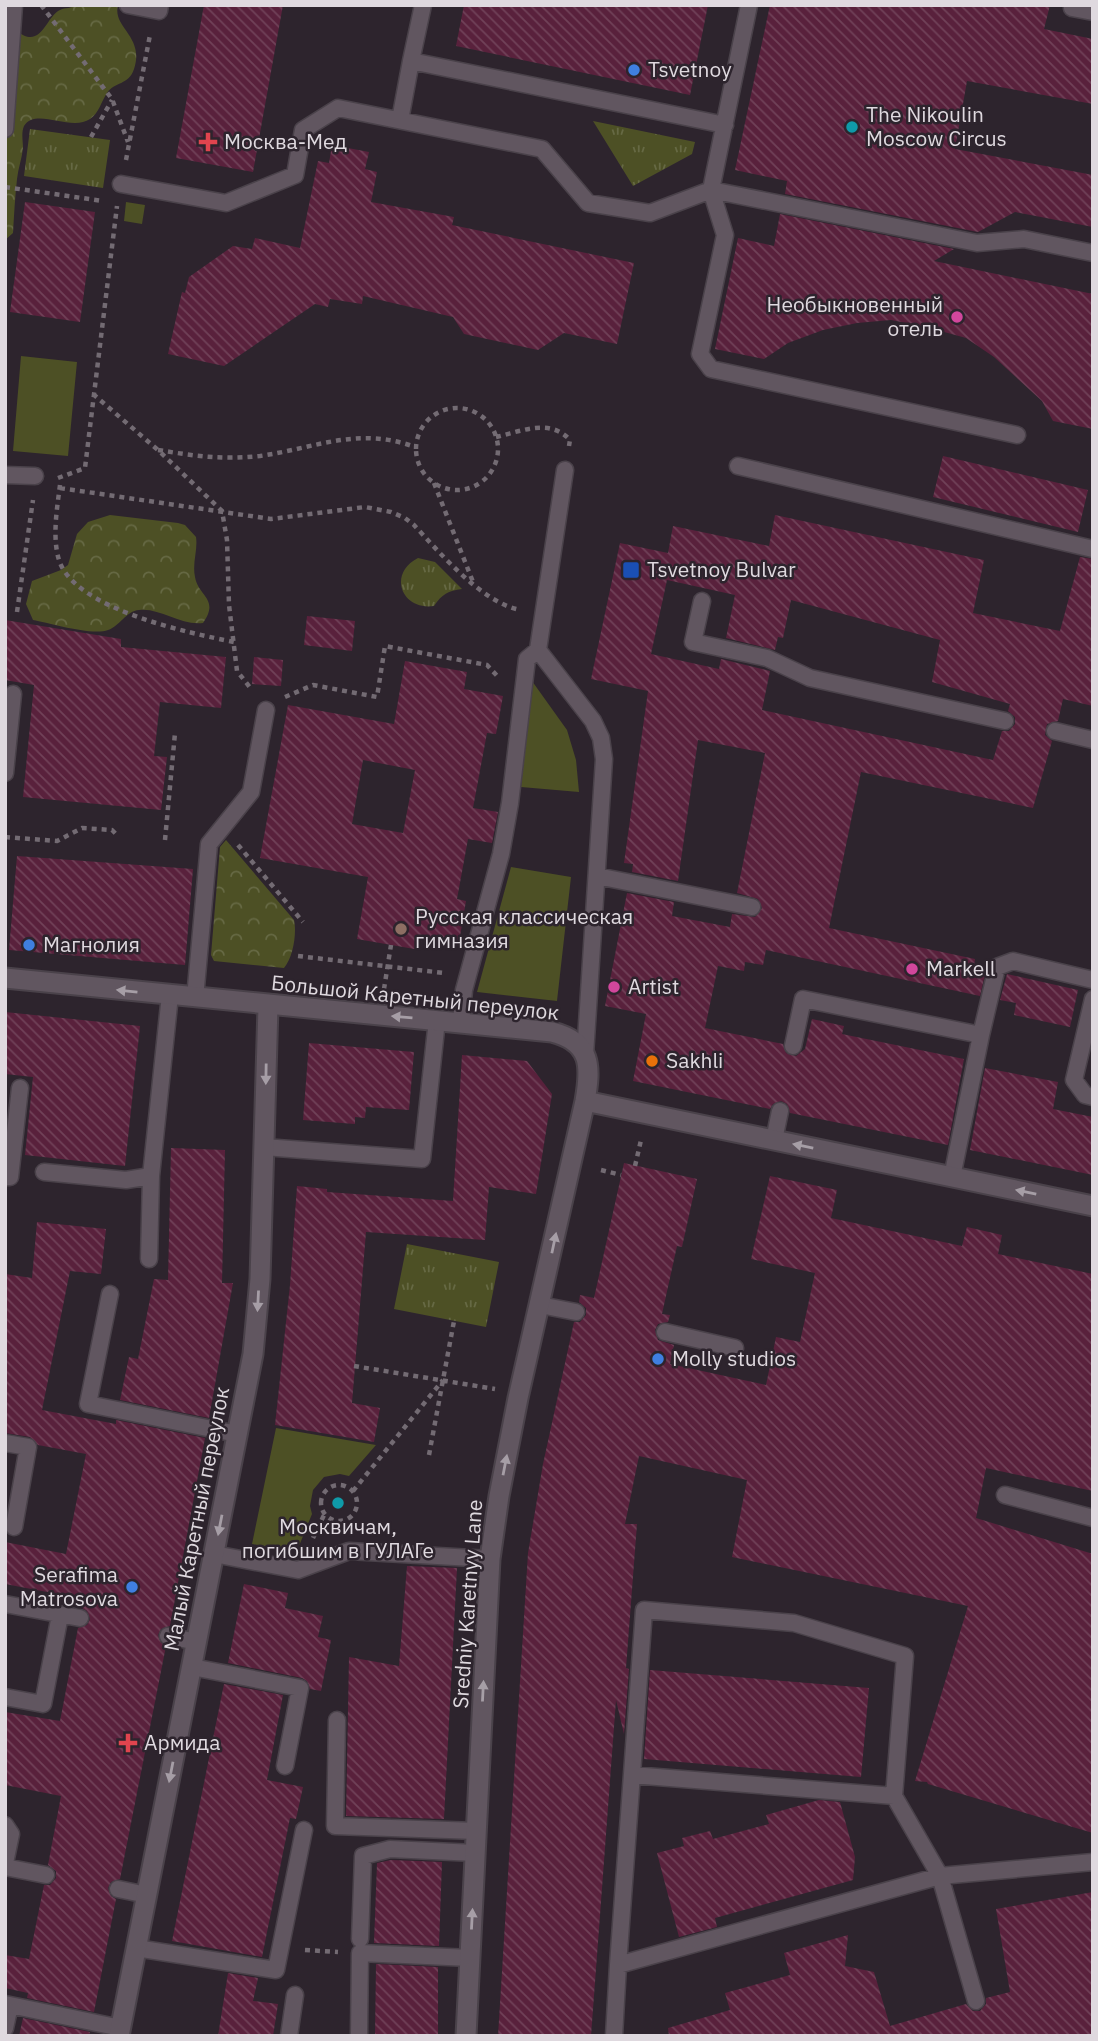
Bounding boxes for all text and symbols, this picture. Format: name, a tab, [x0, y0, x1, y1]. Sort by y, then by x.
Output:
place label: Tsvetnoy	[648, 55, 732, 83]
marker: Tsvetnoy	[626, 62, 642, 78]
place label: The Nikoulin Moscow Circus	[866, 100, 1007, 152]
marker: The Nikoulin Moscow Circus	[844, 119, 860, 135]
place label: Москва-Мед	[224, 127, 347, 155]
marker: Москва-Мед	[198, 132, 218, 152]
place label: Необыкновенный отель	[767, 290, 943, 342]
marker: Необыкновенный отель	[949, 309, 965, 325]
place label: Tsvetnoy Bulvar	[647, 555, 796, 583]
marker: Tsvetnoy Bulvar	[621, 560, 641, 580]
place label: Русская классическая гимназия	[415, 902, 633, 954]
marker: Русская классическая гимназия	[393, 921, 409, 937]
place label: Магнолия	[43, 930, 140, 958]
marker: Магнолия	[21, 937, 37, 953]
place label: Markell	[926, 954, 996, 982]
marker: Markell	[904, 961, 920, 977]
street label: Большой Каретный переулок	[270, 968, 560, 1026]
place label: Artist	[628, 972, 679, 1000]
marker: Artist	[606, 979, 622, 995]
one-way arrow	[115, 985, 137, 996]
one-way arrow	[391, 1011, 413, 1022]
place label: Sakhli	[666, 1046, 723, 1074]
marker: Sakhli	[644, 1053, 660, 1069]
one-way arrow	[260, 1063, 272, 1085]
one-way arrow	[792, 1141, 814, 1152]
one-way arrow	[1015, 1187, 1037, 1198]
one-way arrow	[549, 1232, 560, 1254]
one-way arrow	[253, 1290, 264, 1312]
place label: Molly studios	[672, 1344, 796, 1372]
marker: Molly studios	[650, 1351, 666, 1367]
street label: Малый Каретный переулок	[157, 1384, 235, 1653]
one-way arrow	[499, 1454, 510, 1476]
marker: Москвичам, погибшим в ГУЛАГе	[330, 1495, 346, 1511]
street label: Sredniy Karetnyy Lane	[446, 1498, 488, 1709]
place label: Москвичам, погибшим в ГУЛАГе	[242, 1512, 434, 1564]
one-way arrow	[214, 1514, 225, 1536]
place label: Serafima Matrosova	[20, 1560, 118, 1612]
marker: Serafima Matrosova	[124, 1579, 140, 1595]
one-way arrow	[478, 1680, 489, 1702]
place label: Армида	[144, 1728, 220, 1756]
marker: Армида	[118, 1733, 138, 1753]
one-way arrow	[165, 1761, 176, 1783]
one-way arrow	[466, 1907, 477, 1929]

